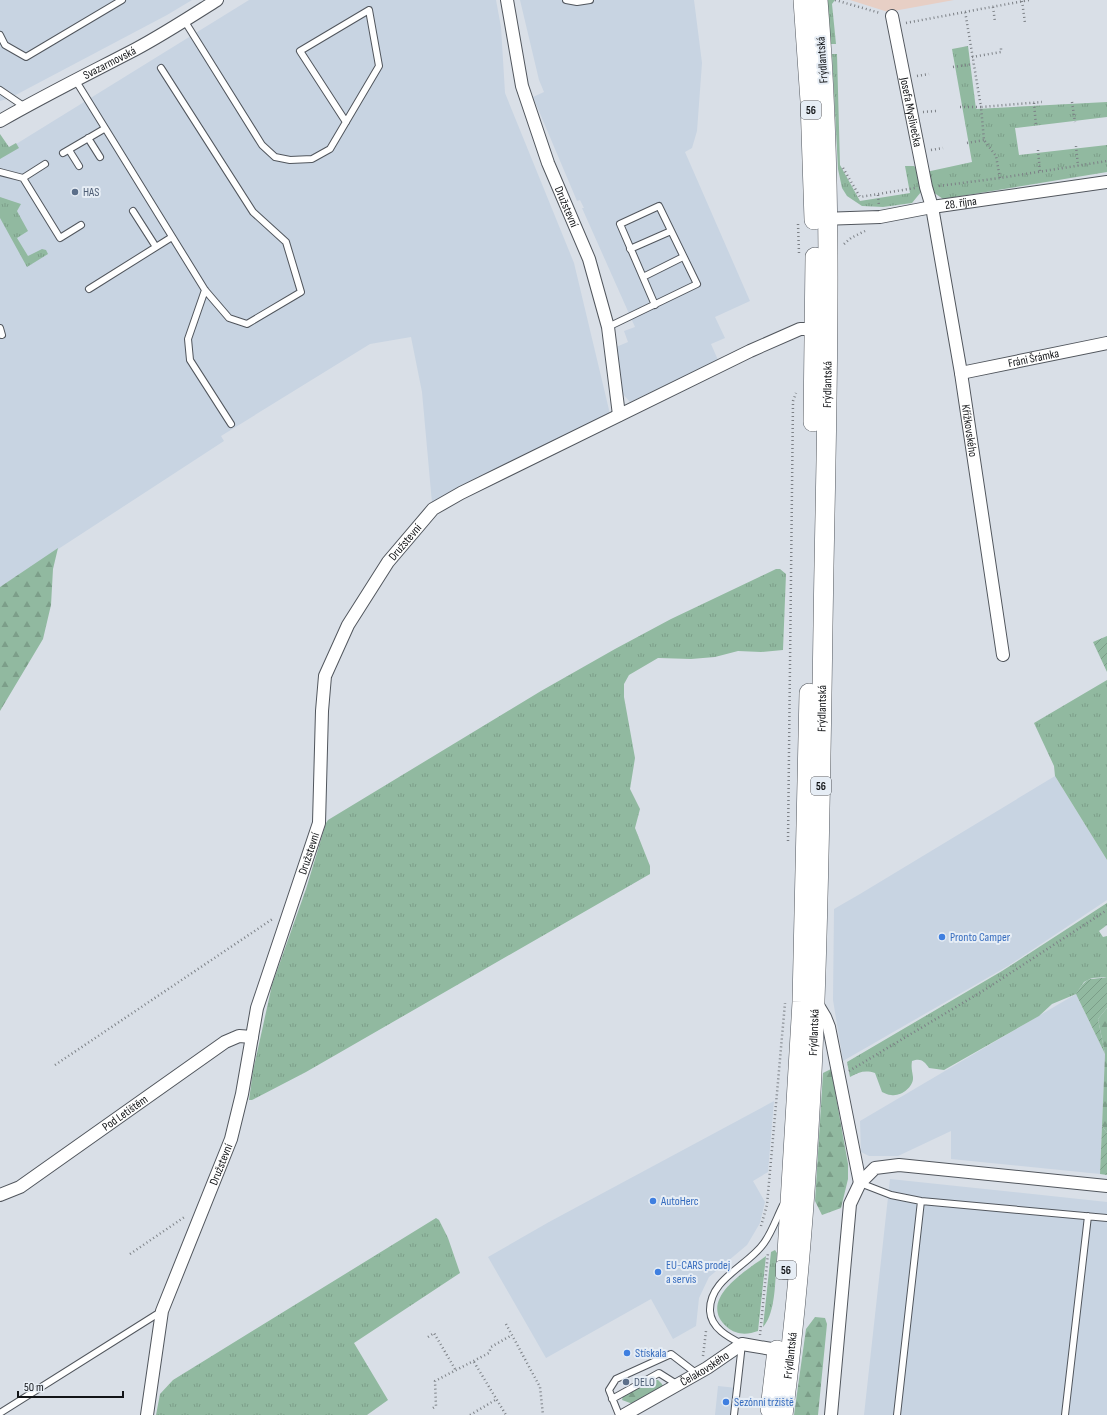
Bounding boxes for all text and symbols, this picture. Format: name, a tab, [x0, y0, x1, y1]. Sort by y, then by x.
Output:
street label: Frýdlantská	[813, 36, 832, 84]
street label: Svazarmovská	[81, 43, 139, 83]
street label: Josefa Myslivečka	[896, 75, 925, 149]
road number: 56	[801, 101, 821, 119]
street label: Družstevní	[551, 184, 582, 230]
place label: HAS	[83, 185, 99, 200]
marker: HAS	[70, 187, 80, 197]
street label: 28. října	[944, 194, 978, 213]
street label: Fráni Šrámka	[1007, 346, 1061, 371]
street label: Frýdlantská	[820, 361, 836, 408]
street label: Křížkovského	[958, 403, 980, 458]
street label: Družstevní	[386, 520, 426, 564]
street label: Frýdlantská	[814, 685, 830, 732]
road number: 56	[811, 777, 831, 795]
street label: Družstevní	[295, 830, 324, 877]
place label: Pronto Camper	[950, 930, 1011, 945]
marker: Pronto Camper	[937, 932, 947, 942]
street label: Frýdlantská	[806, 1008, 823, 1056]
street label: Pod Letištěm	[99, 1092, 151, 1134]
street label: Družstevní	[206, 1141, 237, 1188]
place label: AutoHerc	[660, 1194, 699, 1209]
marker: AutoHerc	[648, 1196, 658, 1206]
place label: EU-CARS prodej a servis	[666, 1258, 730, 1287]
road number: 56	[776, 1261, 796, 1279]
marker: EU-CARS prodej a servis	[653, 1267, 663, 1277]
street label: Frýdlantská	[781, 1331, 801, 1380]
place label: Stískala	[635, 1346, 667, 1361]
marker: Stískala	[622, 1348, 632, 1358]
street label: Čelakovského	[678, 1348, 732, 1390]
scale bar	[18, 1373, 123, 1399]
place label: DELO	[634, 1375, 655, 1390]
marker: DELO	[621, 1377, 631, 1387]
text: 50 m	[24, 1380, 44, 1395]
place label: Sezónní tržiště	[734, 1395, 794, 1410]
marker: Sezónní tržiště	[721, 1397, 731, 1407]

